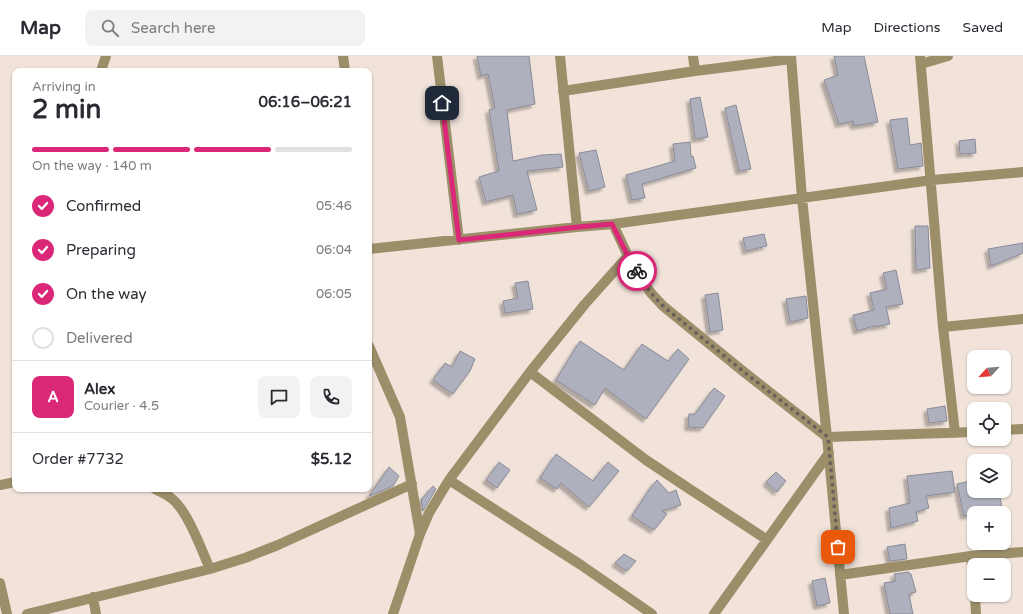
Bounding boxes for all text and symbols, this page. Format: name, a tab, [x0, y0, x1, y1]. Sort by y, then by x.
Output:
search box	[85, 10, 365, 46]
text: Map	[20, 17, 61, 39]
icon: search	[99, 17, 121, 39]
text: Search here	[131, 19, 215, 37]
text: Map	[821, 19, 852, 36]
text: Directions	[874, 19, 941, 36]
text: Saved	[963, 19, 1003, 36]
text: Arriving in	[32, 79, 96, 95]
pin	[425, 86, 459, 120]
icon: home	[431, 92, 453, 114]
text: 06:16–06:21	[259, 93, 352, 111]
text: 2 min	[32, 94, 101, 125]
text: On the way · 140 m	[32, 158, 152, 174]
icon: check	[32, 195, 54, 217]
text: Confirmed	[66, 197, 141, 215]
text: 05:46	[316, 198, 352, 214]
icon: check	[32, 239, 54, 261]
text: Preparing	[66, 241, 136, 259]
text: 06:04	[316, 242, 352, 258]
courier	[617, 251, 657, 291]
icon: bike	[626, 260, 648, 282]
icon: check	[32, 283, 54, 305]
text: On the way	[66, 285, 146, 303]
text: 06:05	[316, 286, 352, 302]
text: Delivered	[66, 329, 133, 347]
north arrow	[967, 350, 1011, 394]
map controls	[967, 350, 1011, 602]
button: chat	[258, 376, 300, 418]
button: phone	[310, 376, 352, 418]
text: Alex	[84, 380, 115, 398]
text: A	[47, 388, 59, 406]
text: Courier · 4.5	[84, 398, 159, 414]
button: locate	[967, 402, 1011, 446]
text: Order #7732	[32, 450, 124, 468]
text: $5.12	[311, 450, 352, 468]
button: layers	[967, 454, 1011, 498]
button: +	[967, 506, 1011, 550]
pin	[821, 530, 855, 564]
icon: bag	[827, 536, 849, 558]
button: −	[967, 558, 1011, 602]

